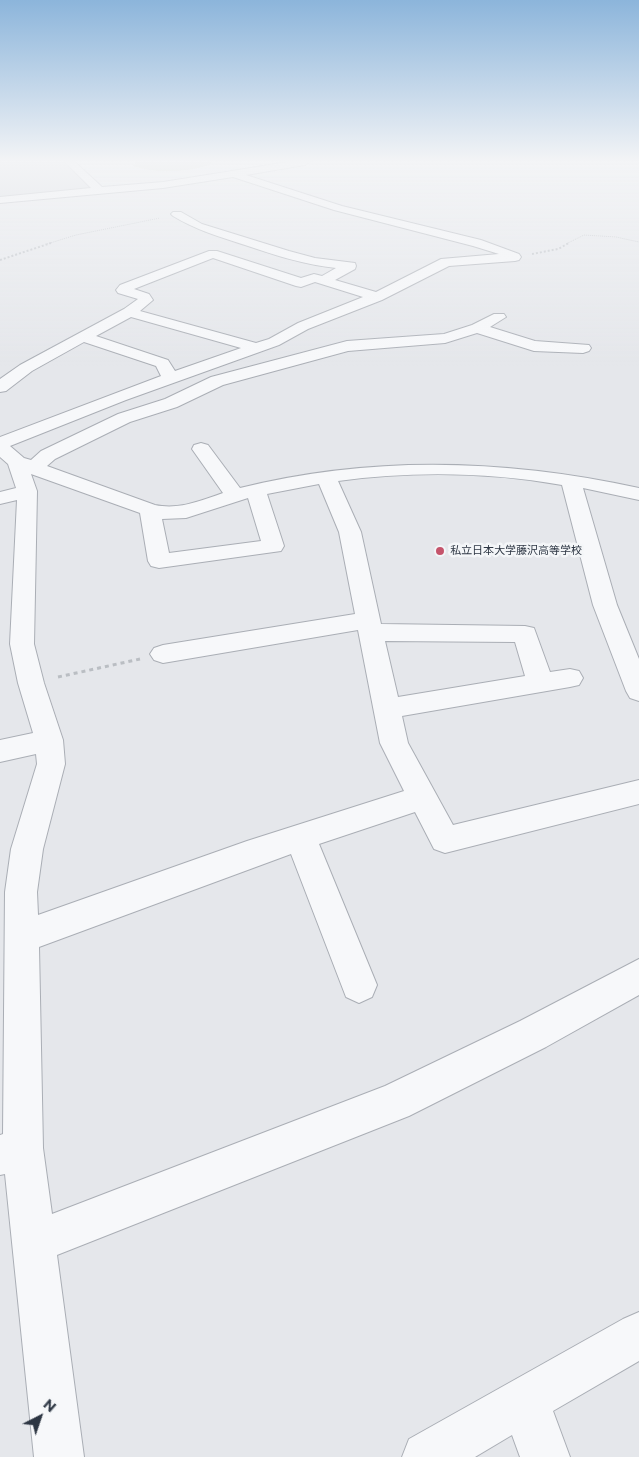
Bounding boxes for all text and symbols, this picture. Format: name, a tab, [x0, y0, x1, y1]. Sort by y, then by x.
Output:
place label: 私立日本大学藤沢高等学校	[450, 544, 582, 558]
marker: 私立日本大学藤沢高等学校	[434, 545, 446, 557]
north arrow	[15, 1392, 65, 1442]
text: N	[40, 1395, 60, 1416]

